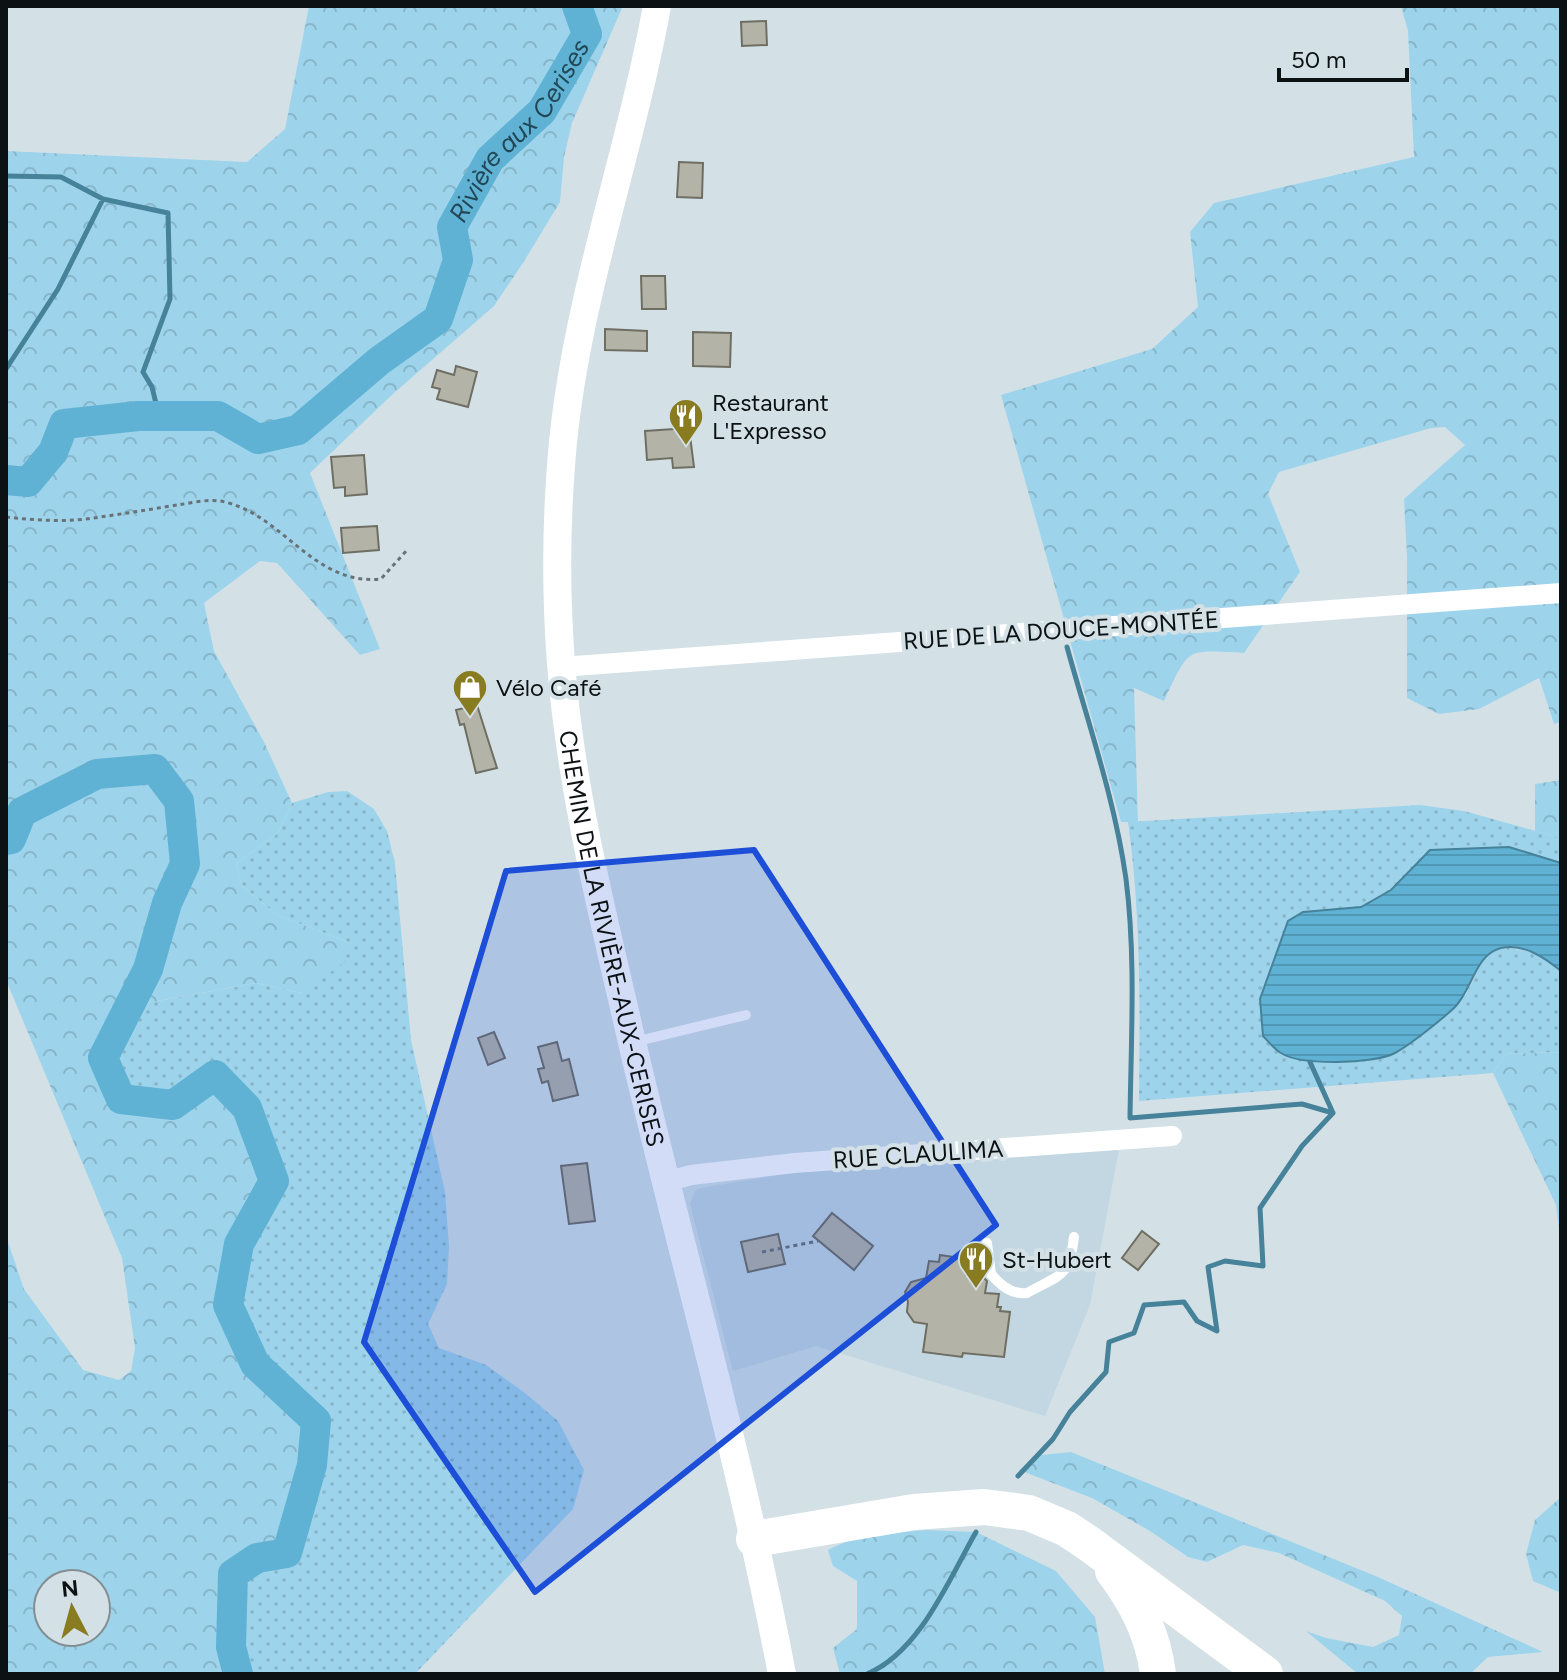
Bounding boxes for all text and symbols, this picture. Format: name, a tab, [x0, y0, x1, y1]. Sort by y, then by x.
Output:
scale bar	[1279, 32, 1407, 82]
water label: Rivière aux Cerises	[442, 34, 596, 228]
text: 50 m	[1291, 45, 1347, 74]
place label: Restaurant L'Expresso	[712, 388, 829, 445]
restaurant icon: Restaurant L'Expresso	[667, 397, 705, 447]
street label: RUE DE LA DOUCE-MONTÉE	[902, 605, 1220, 655]
shop icon: Vélo Café	[451, 668, 489, 718]
place label: Vélo Café	[496, 673, 601, 702]
street label: CHEMIN DE LA RIVIÈRE-AUX-CERISES	[554, 728, 671, 1150]
street label: RUE CLAULIMA	[832, 1134, 1005, 1174]
restaurant icon: St-Hubert	[957, 1240, 995, 1290]
place label: St-Hubert	[1002, 1245, 1112, 1274]
north arrow	[32, 1568, 112, 1648]
text: N	[60, 1574, 80, 1603]

